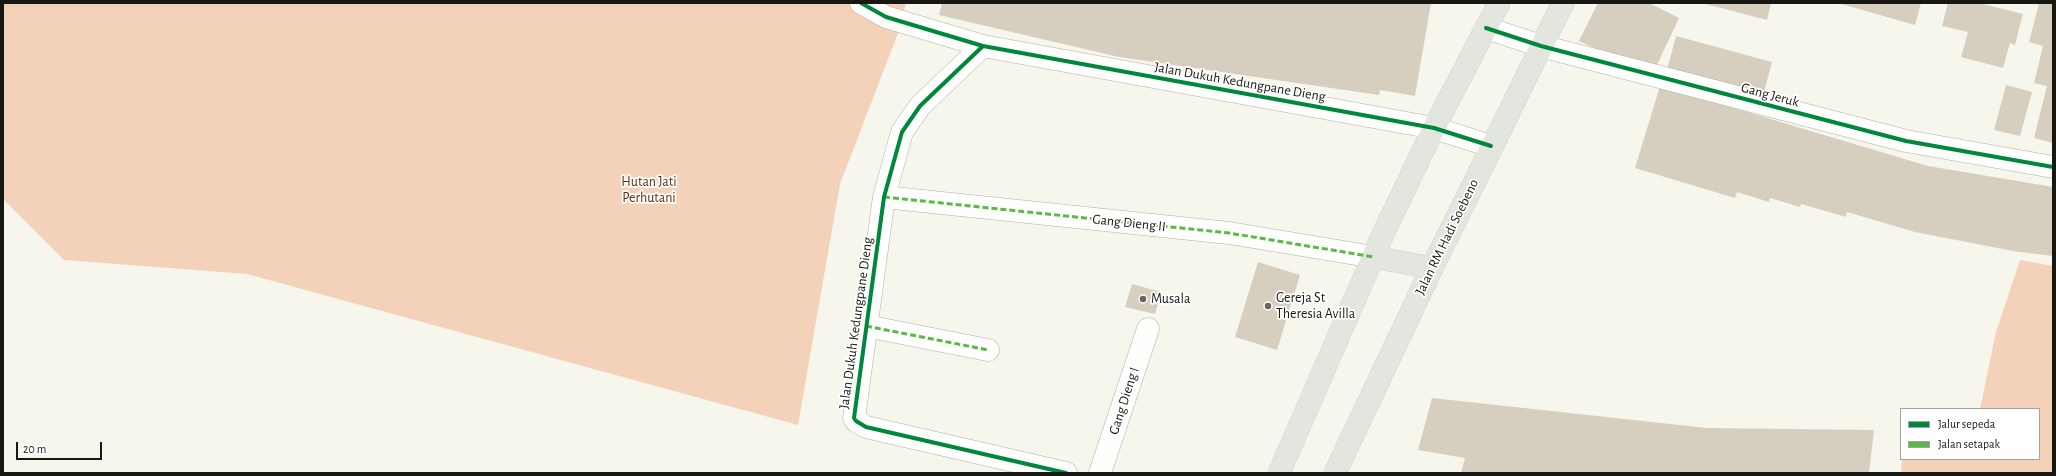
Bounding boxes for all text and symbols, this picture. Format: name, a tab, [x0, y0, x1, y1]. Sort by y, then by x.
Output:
street label: Jalan Dukuh Kedungpane Dieng	[1153, 59, 1327, 105]
street label: Gang Jeruk	[1739, 79, 1801, 111]
park label: Hutan Jati Perhutani	[621, 174, 677, 206]
street label: Jalan RM Hadi Soebeno	[1412, 176, 1482, 298]
street label: Gang Dieng II	[1091, 211, 1167, 235]
street label: Jalan Dukuh Kedungpane Dieng	[836, 236, 876, 410]
place label: Gereja St Theresia Avilla	[1276, 290, 1355, 322]
place label: Musala	[1151, 291, 1190, 307]
marker: Musala	[1138, 294, 1148, 304]
marker: Gereja St Theresia Avilla	[1263, 301, 1273, 311]
street label: Gang Dieng I	[1105, 365, 1143, 437]
legend	[1900, 408, 2040, 460]
text: Jalur sepeda	[1938, 418, 1995, 430]
scale bar	[18, 434, 104, 460]
text: Jalan setapak	[1938, 438, 2000, 450]
text: 20 m	[23, 443, 46, 455]

